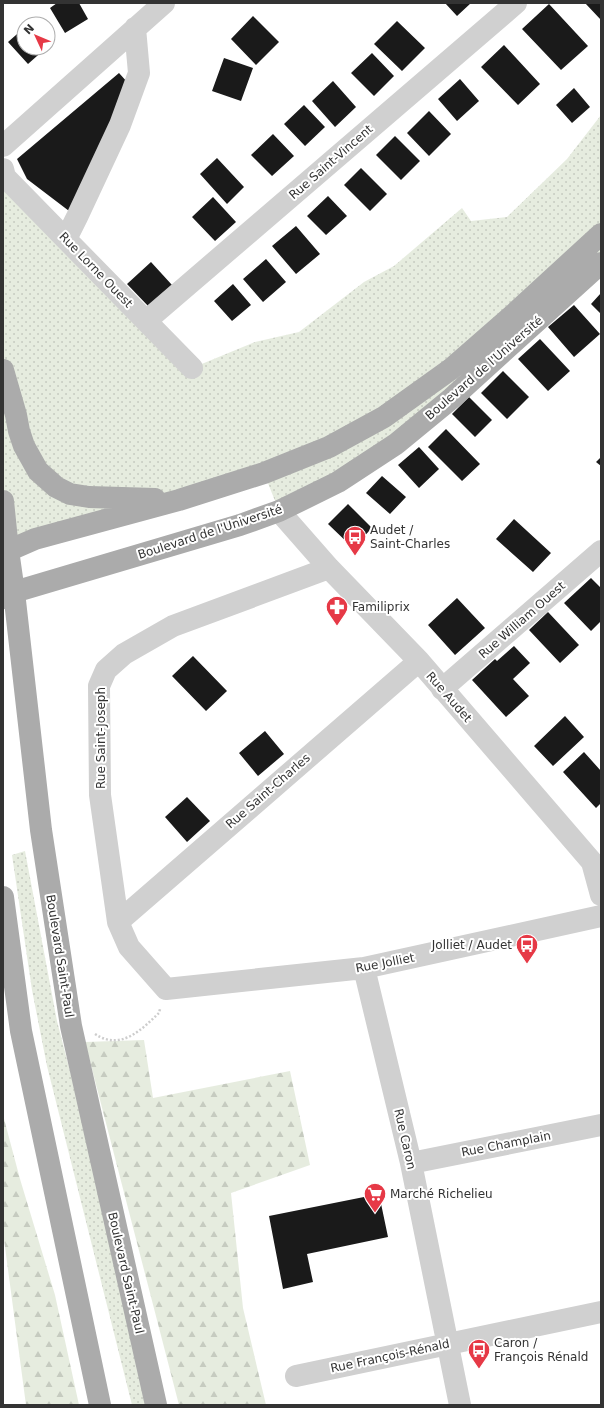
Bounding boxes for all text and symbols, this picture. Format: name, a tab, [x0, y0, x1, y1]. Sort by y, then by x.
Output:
north arrow	[16, 16, 56, 56]
text: N	[21, 22, 37, 37]
street label: Rue Saint-Vincent	[286, 122, 376, 202]
street label: Rue Lorne Ouest	[56, 229, 136, 311]
street label: Boulevard de l'Université	[423, 313, 545, 423]
street label: Boulevard de l'Université	[136, 502, 284, 562]
place label: Audet / Saint-Charles	[370, 523, 450, 551]
bus stop icon: Audet / Saint-Charles	[342, 524, 368, 557]
street label: Rue William Ouest	[476, 579, 568, 661]
pharmacy icon: Familiprix	[324, 594, 350, 627]
place label: Familiprix	[352, 600, 410, 614]
street label: Rue Audet	[423, 669, 475, 725]
street label: Rue Saint-Joseph	[94, 687, 108, 789]
street label: Rue Saint-Charles	[223, 751, 313, 831]
street label: Boulevard Saint-Paul	[43, 893, 77, 1019]
bus stop icon: Jolliet / Audet	[514, 932, 540, 965]
place label: Jolliet / Audet	[431, 938, 512, 952]
street label: Rue Jolliet	[354, 950, 416, 976]
street label: Rue Caron	[391, 1107, 419, 1171]
street label: Rue Champlain	[460, 1128, 552, 1160]
supermarket icon: Marché Richelieu	[362, 1181, 388, 1214]
place label: Marché Richelieu	[390, 1187, 493, 1201]
street label: Boulevard Saint-Paul	[105, 1211, 147, 1335]
place label: Caron / François Rénald	[494, 1336, 588, 1364]
street label: Rue François-Rénald	[329, 1337, 451, 1375]
bus stop icon: Caron / François Rénald	[466, 1337, 492, 1370]

